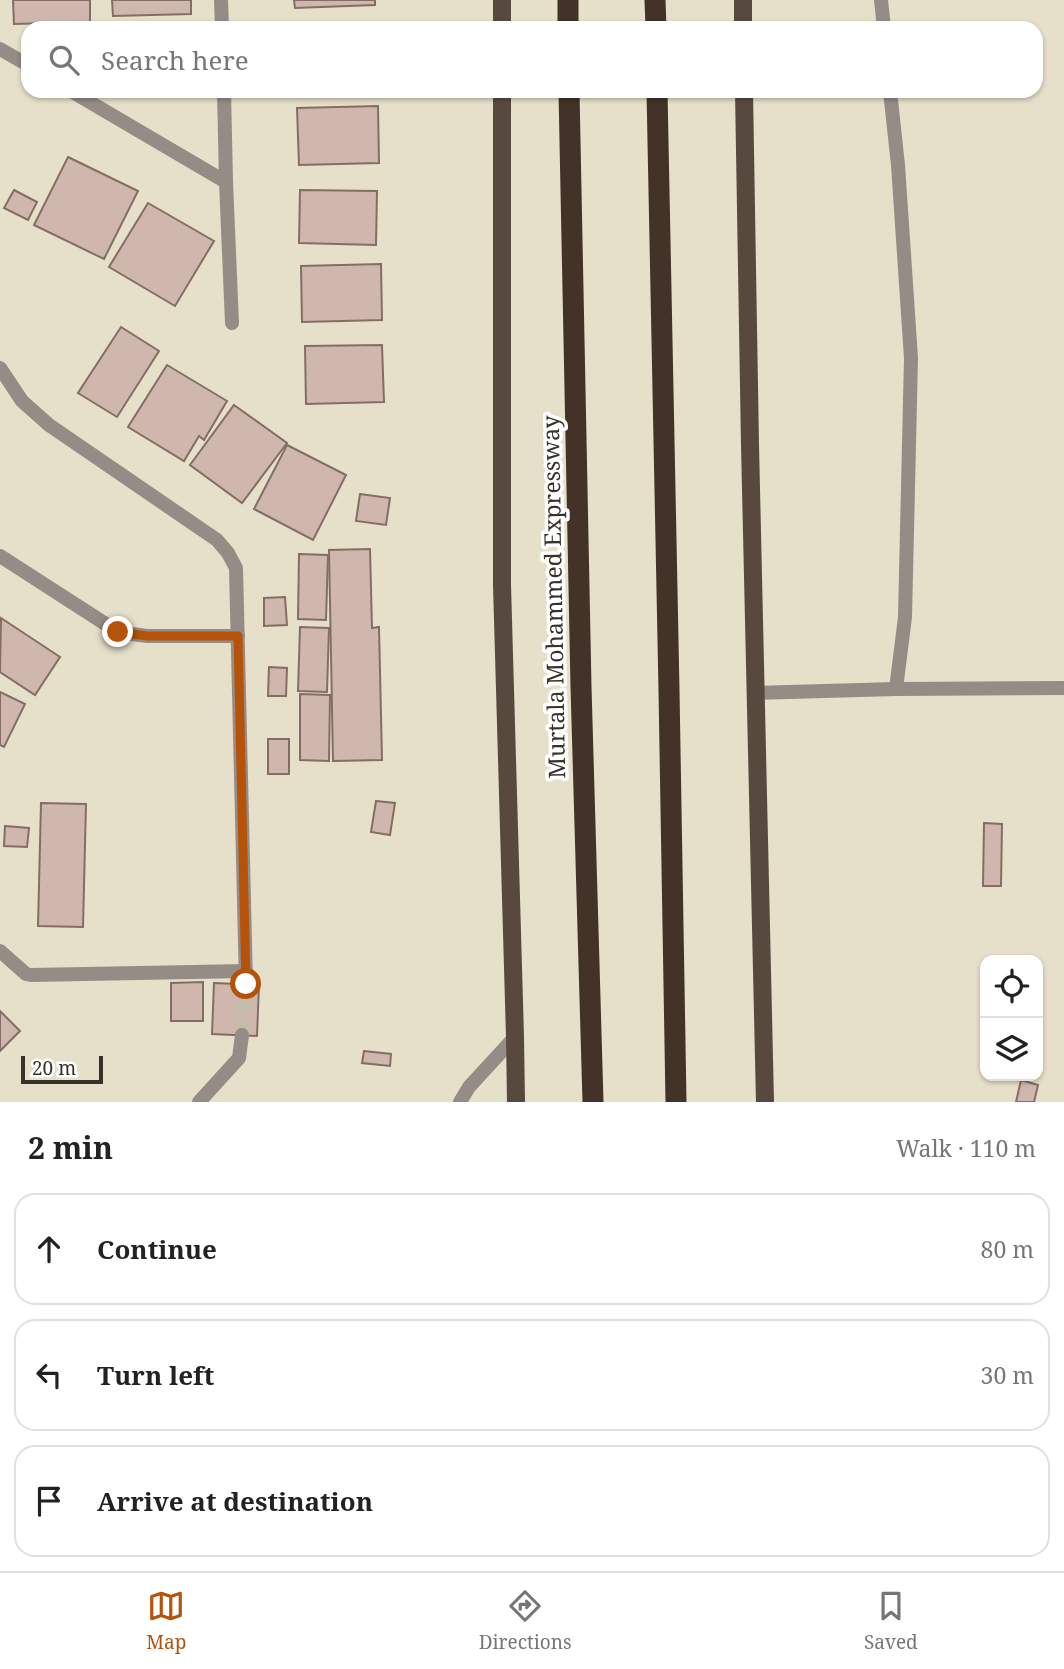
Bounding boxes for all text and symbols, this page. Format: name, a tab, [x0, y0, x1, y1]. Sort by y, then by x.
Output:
search box	[21, 21, 1043, 98]
icon: search	[45, 41, 83, 79]
text: Search here	[101, 42, 249, 78]
street label: Murtala Mohammed Expressway	[534, 415, 572, 779]
route end	[102, 616, 133, 647]
map controls	[980, 955, 1043, 1081]
button: locate	[980, 955, 1043, 1018]
route start	[230, 968, 261, 999]
button: layers	[980, 1018, 1043, 1081]
scale bar	[21, 1053, 103, 1085]
text: 20 m	[32, 1055, 76, 1081]
text: 2 min	[28, 1127, 113, 1168]
text: Walk · 110 m	[896, 1132, 1036, 1164]
icon: ahead	[30, 1230, 68, 1268]
text: Continue	[97, 1231, 217, 1267]
text: 80 m	[981, 1233, 1034, 1265]
icon: left	[30, 1356, 68, 1394]
text: Turn left	[97, 1357, 214, 1393]
text: 30 m	[981, 1359, 1034, 1391]
icon: arrive	[30, 1482, 68, 1520]
text: Arrive at destination	[97, 1483, 373, 1519]
tab: Map	[146, 1587, 186, 1655]
tab: Directions	[479, 1587, 572, 1655]
tab: Saved	[864, 1587, 918, 1655]

